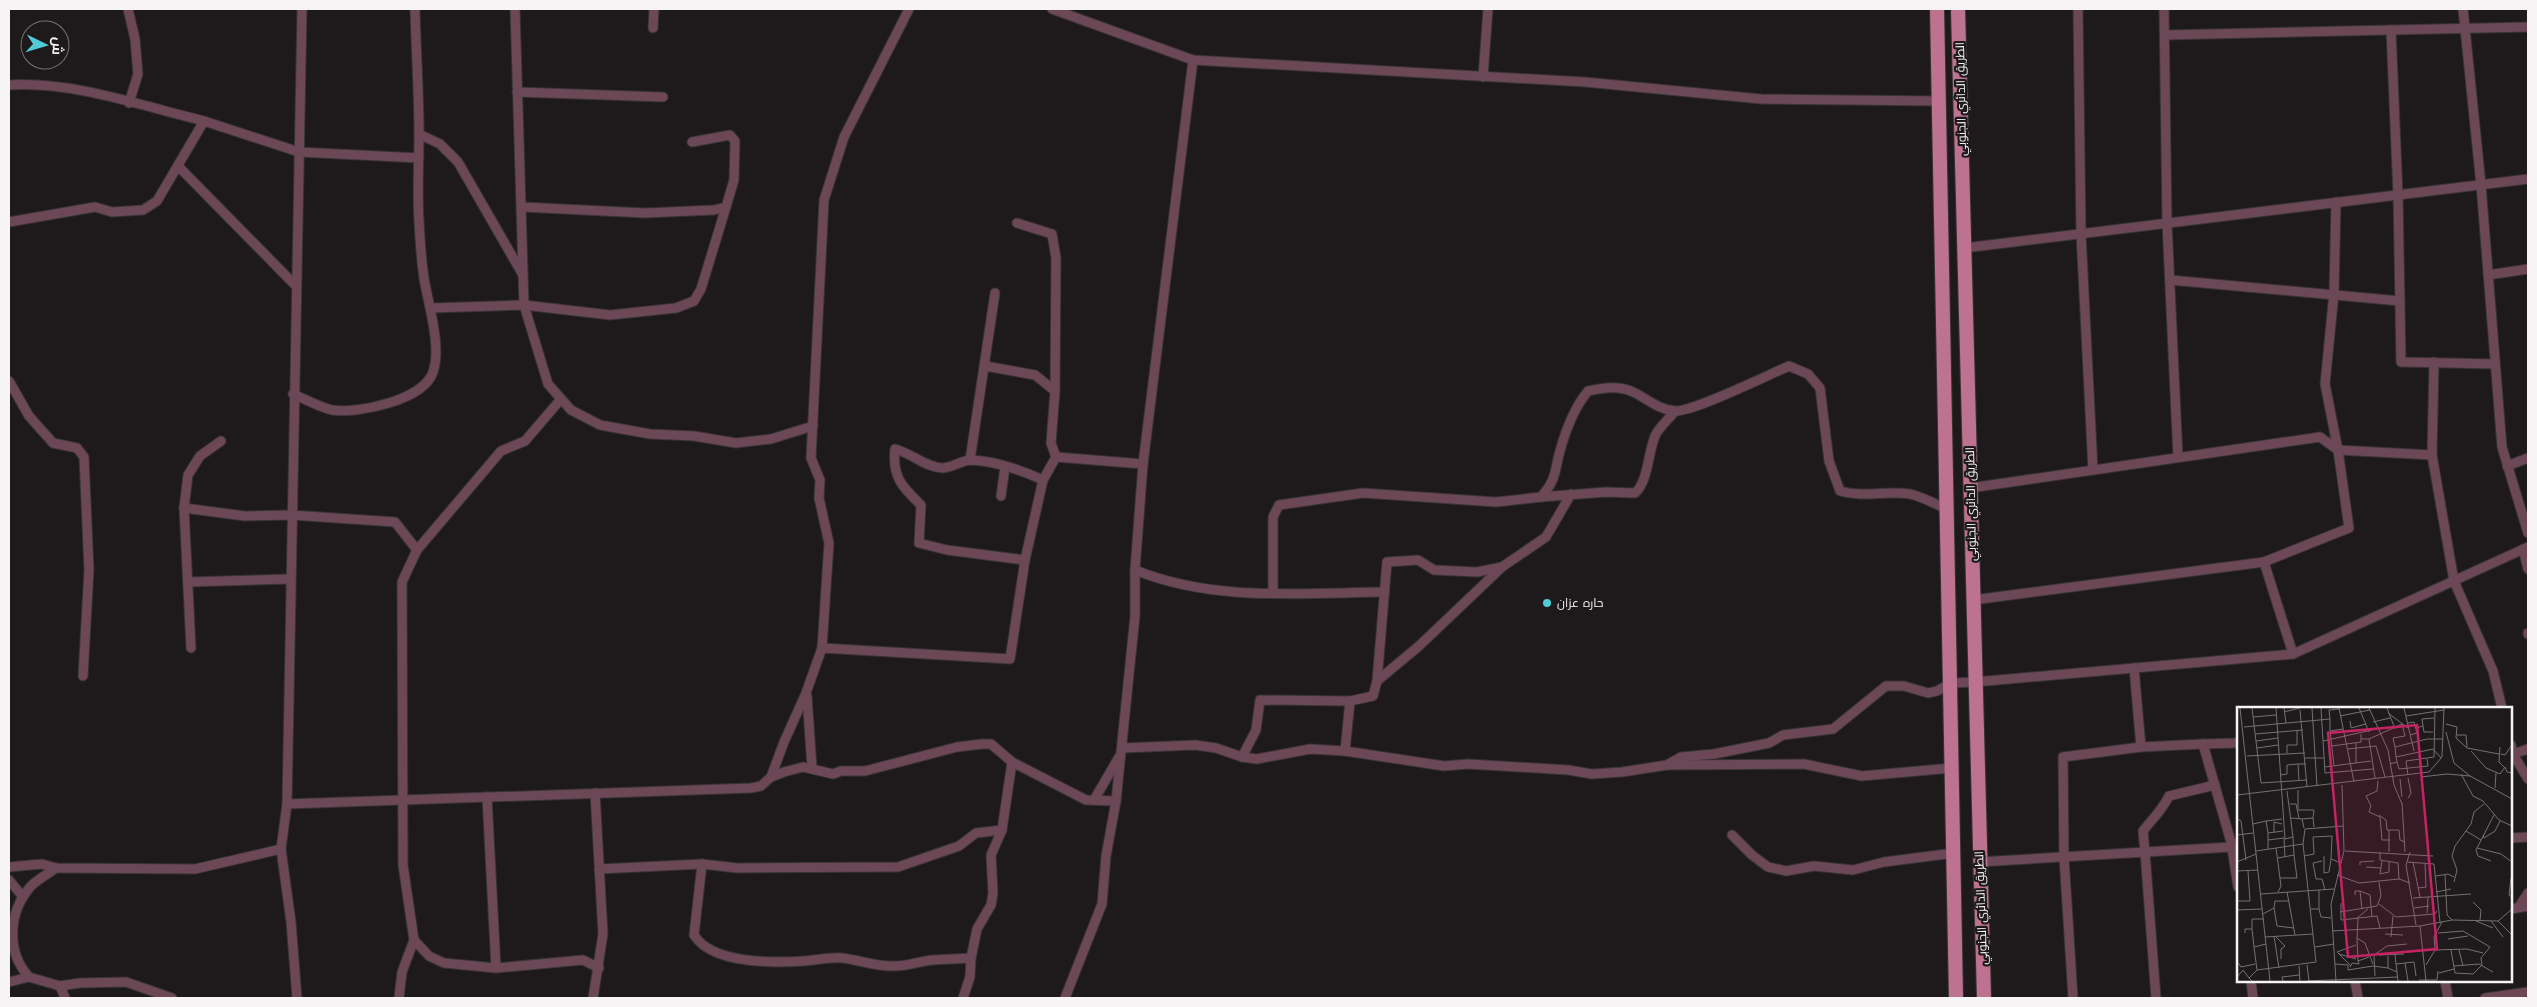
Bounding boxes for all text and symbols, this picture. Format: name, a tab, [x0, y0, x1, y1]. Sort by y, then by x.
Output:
north arrow	[20, 20, 70, 70]
text: ش	[48, 36, 67, 56]
street label: الطريق الدائري الجنوبي	[1953, 42, 1972, 156]
street label: الطريق الدائري الجنوبي	[1963, 447, 1982, 561]
place label: حاره عزان	[1557, 596, 1603, 610]
marker: حاره عزان	[1541, 597, 1553, 609]
inset map	[2237, 707, 2512, 982]
street label: الطريق الدائري الجنوبي	[1972, 851, 1993, 965]

